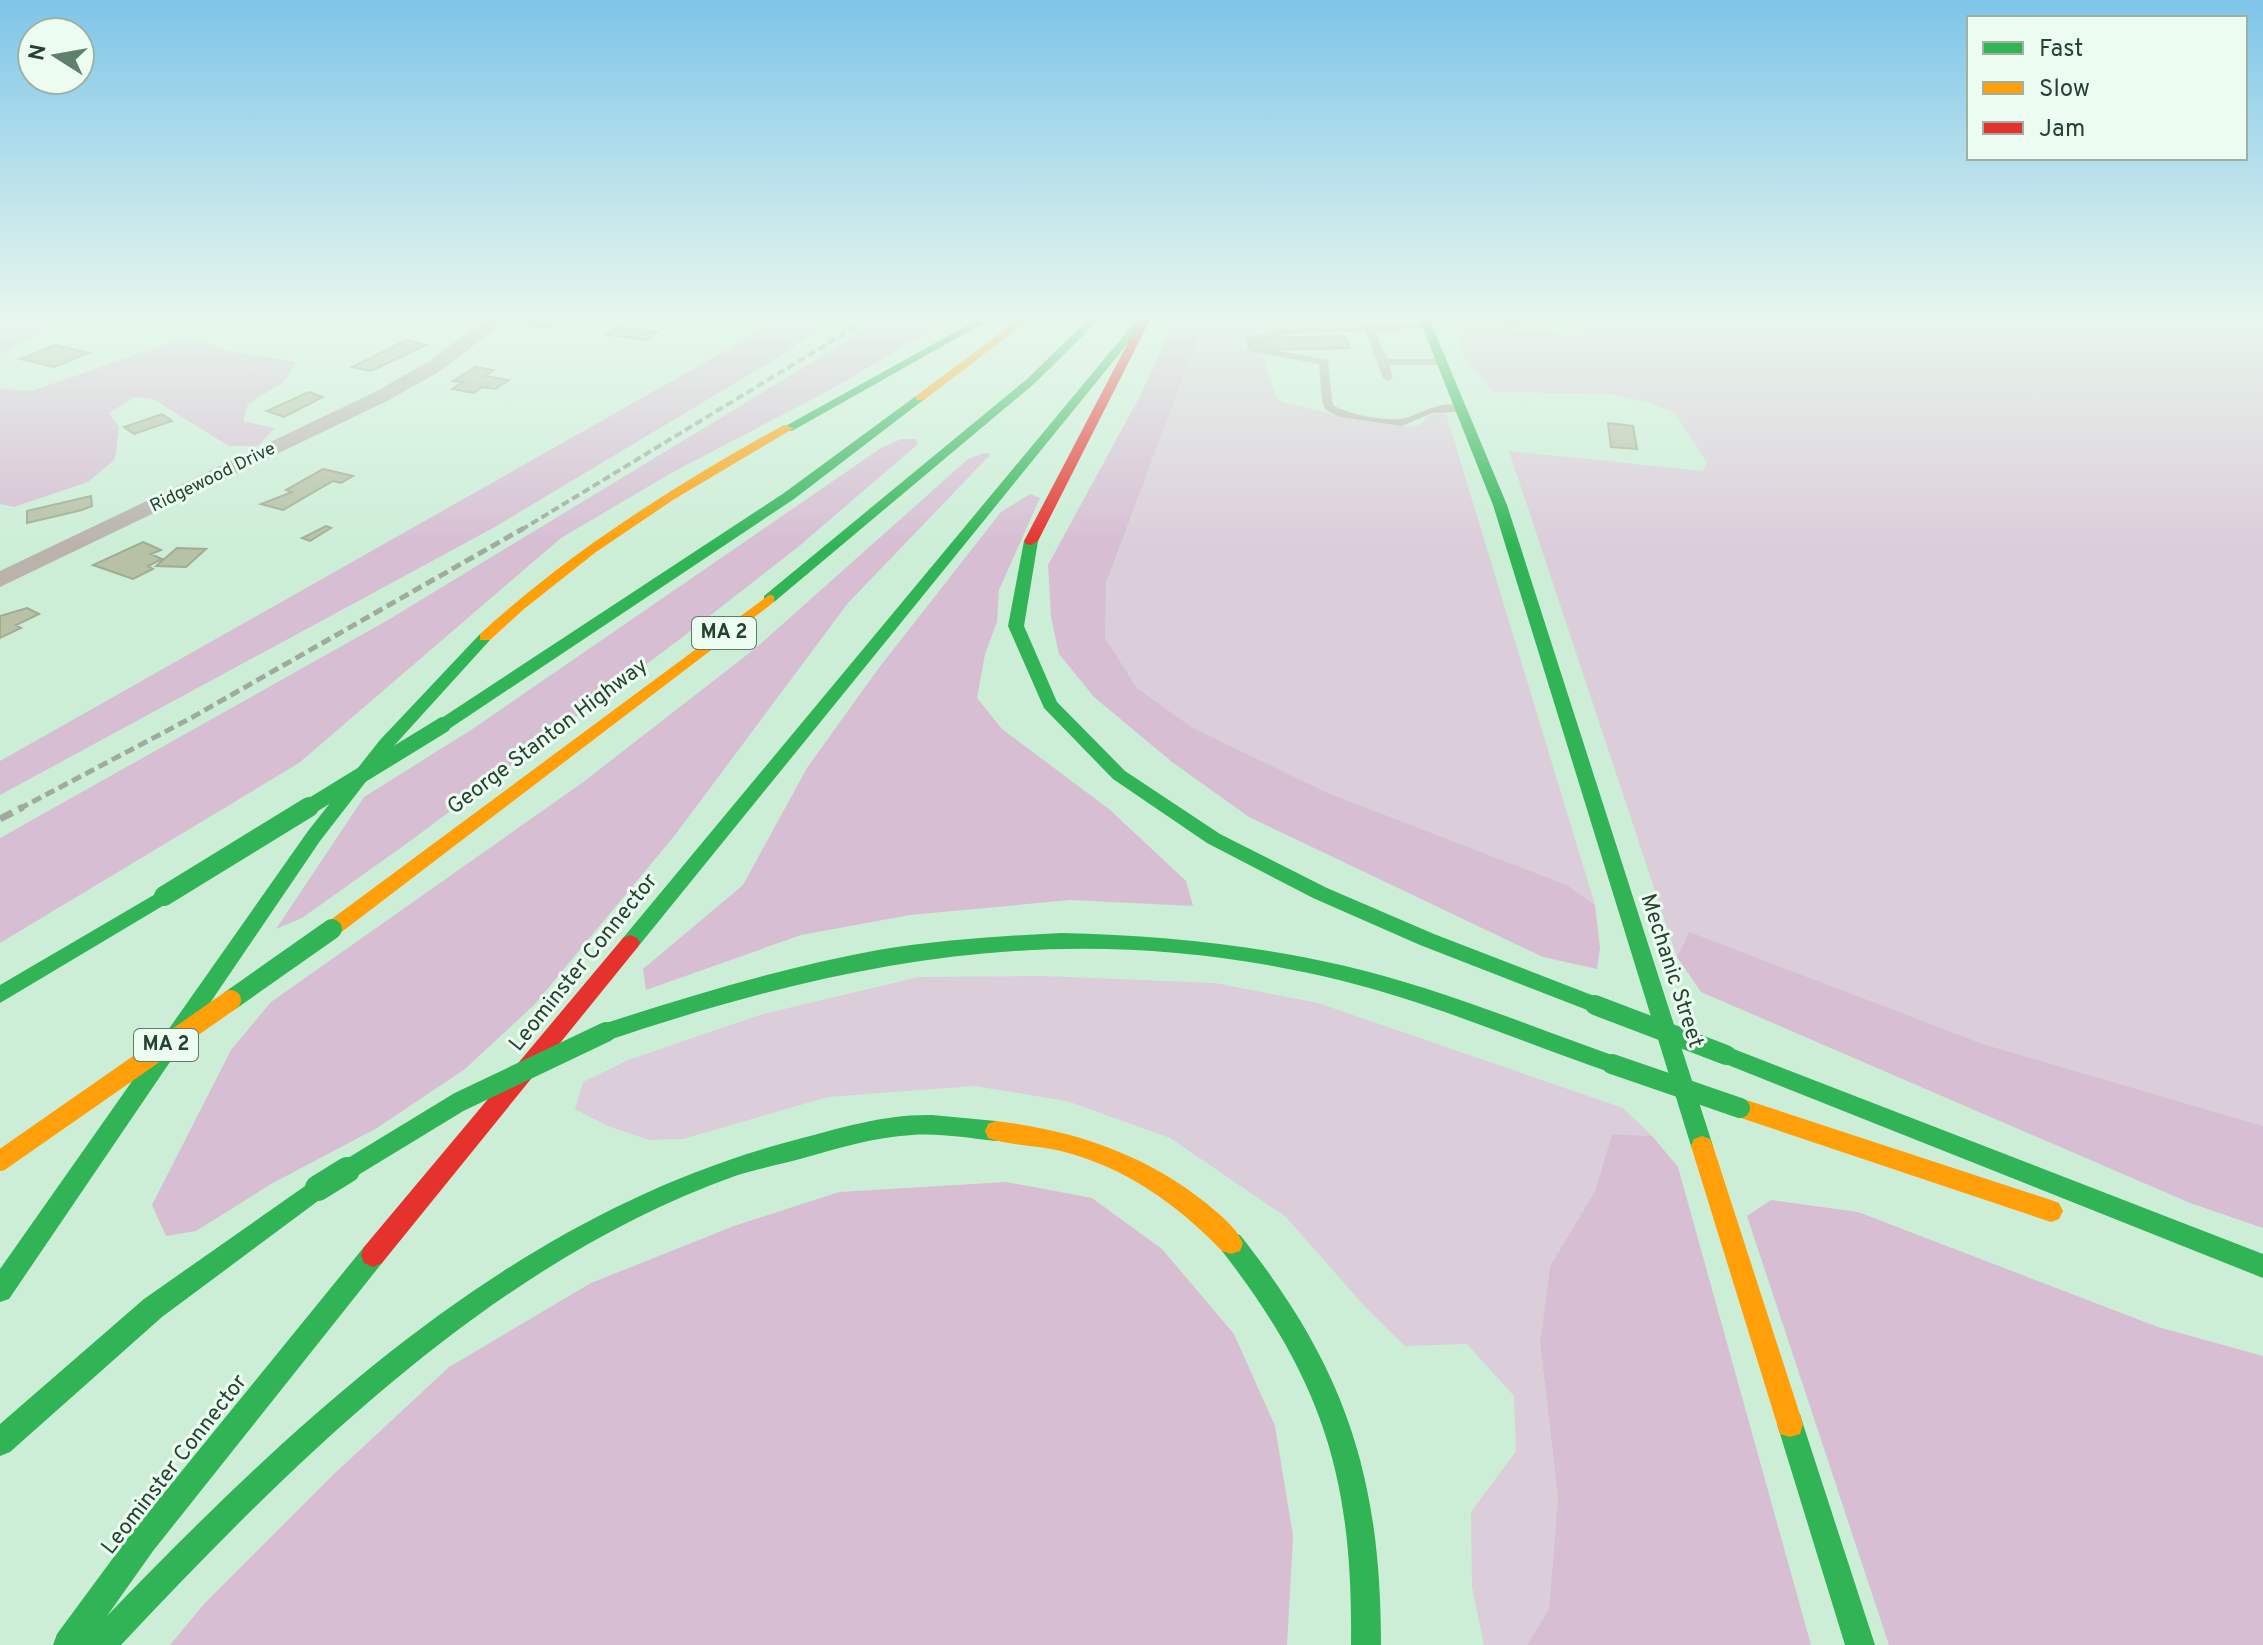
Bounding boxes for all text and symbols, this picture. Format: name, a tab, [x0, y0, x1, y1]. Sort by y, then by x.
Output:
north arrow	[16, 16, 96, 96]
legend	[1967, 16, 2247, 160]
text: Fast	[2039, 35, 2083, 65]
text: N	[24, 42, 54, 63]
text: Slow	[2039, 75, 2090, 105]
text: Jam	[2039, 115, 2085, 145]
street label: Ridgewood Drive	[147, 438, 279, 518]
road number: MA 2	[692, 617, 756, 649]
street label: George Stanton Highway	[443, 653, 653, 821]
street label: Leominster Connector	[504, 868, 664, 1057]
street label: Mechanic Street	[1633, 891, 1709, 1051]
road number: MA 2	[134, 1029, 198, 1061]
street label: Leominster Connector	[96, 1369, 254, 1560]

